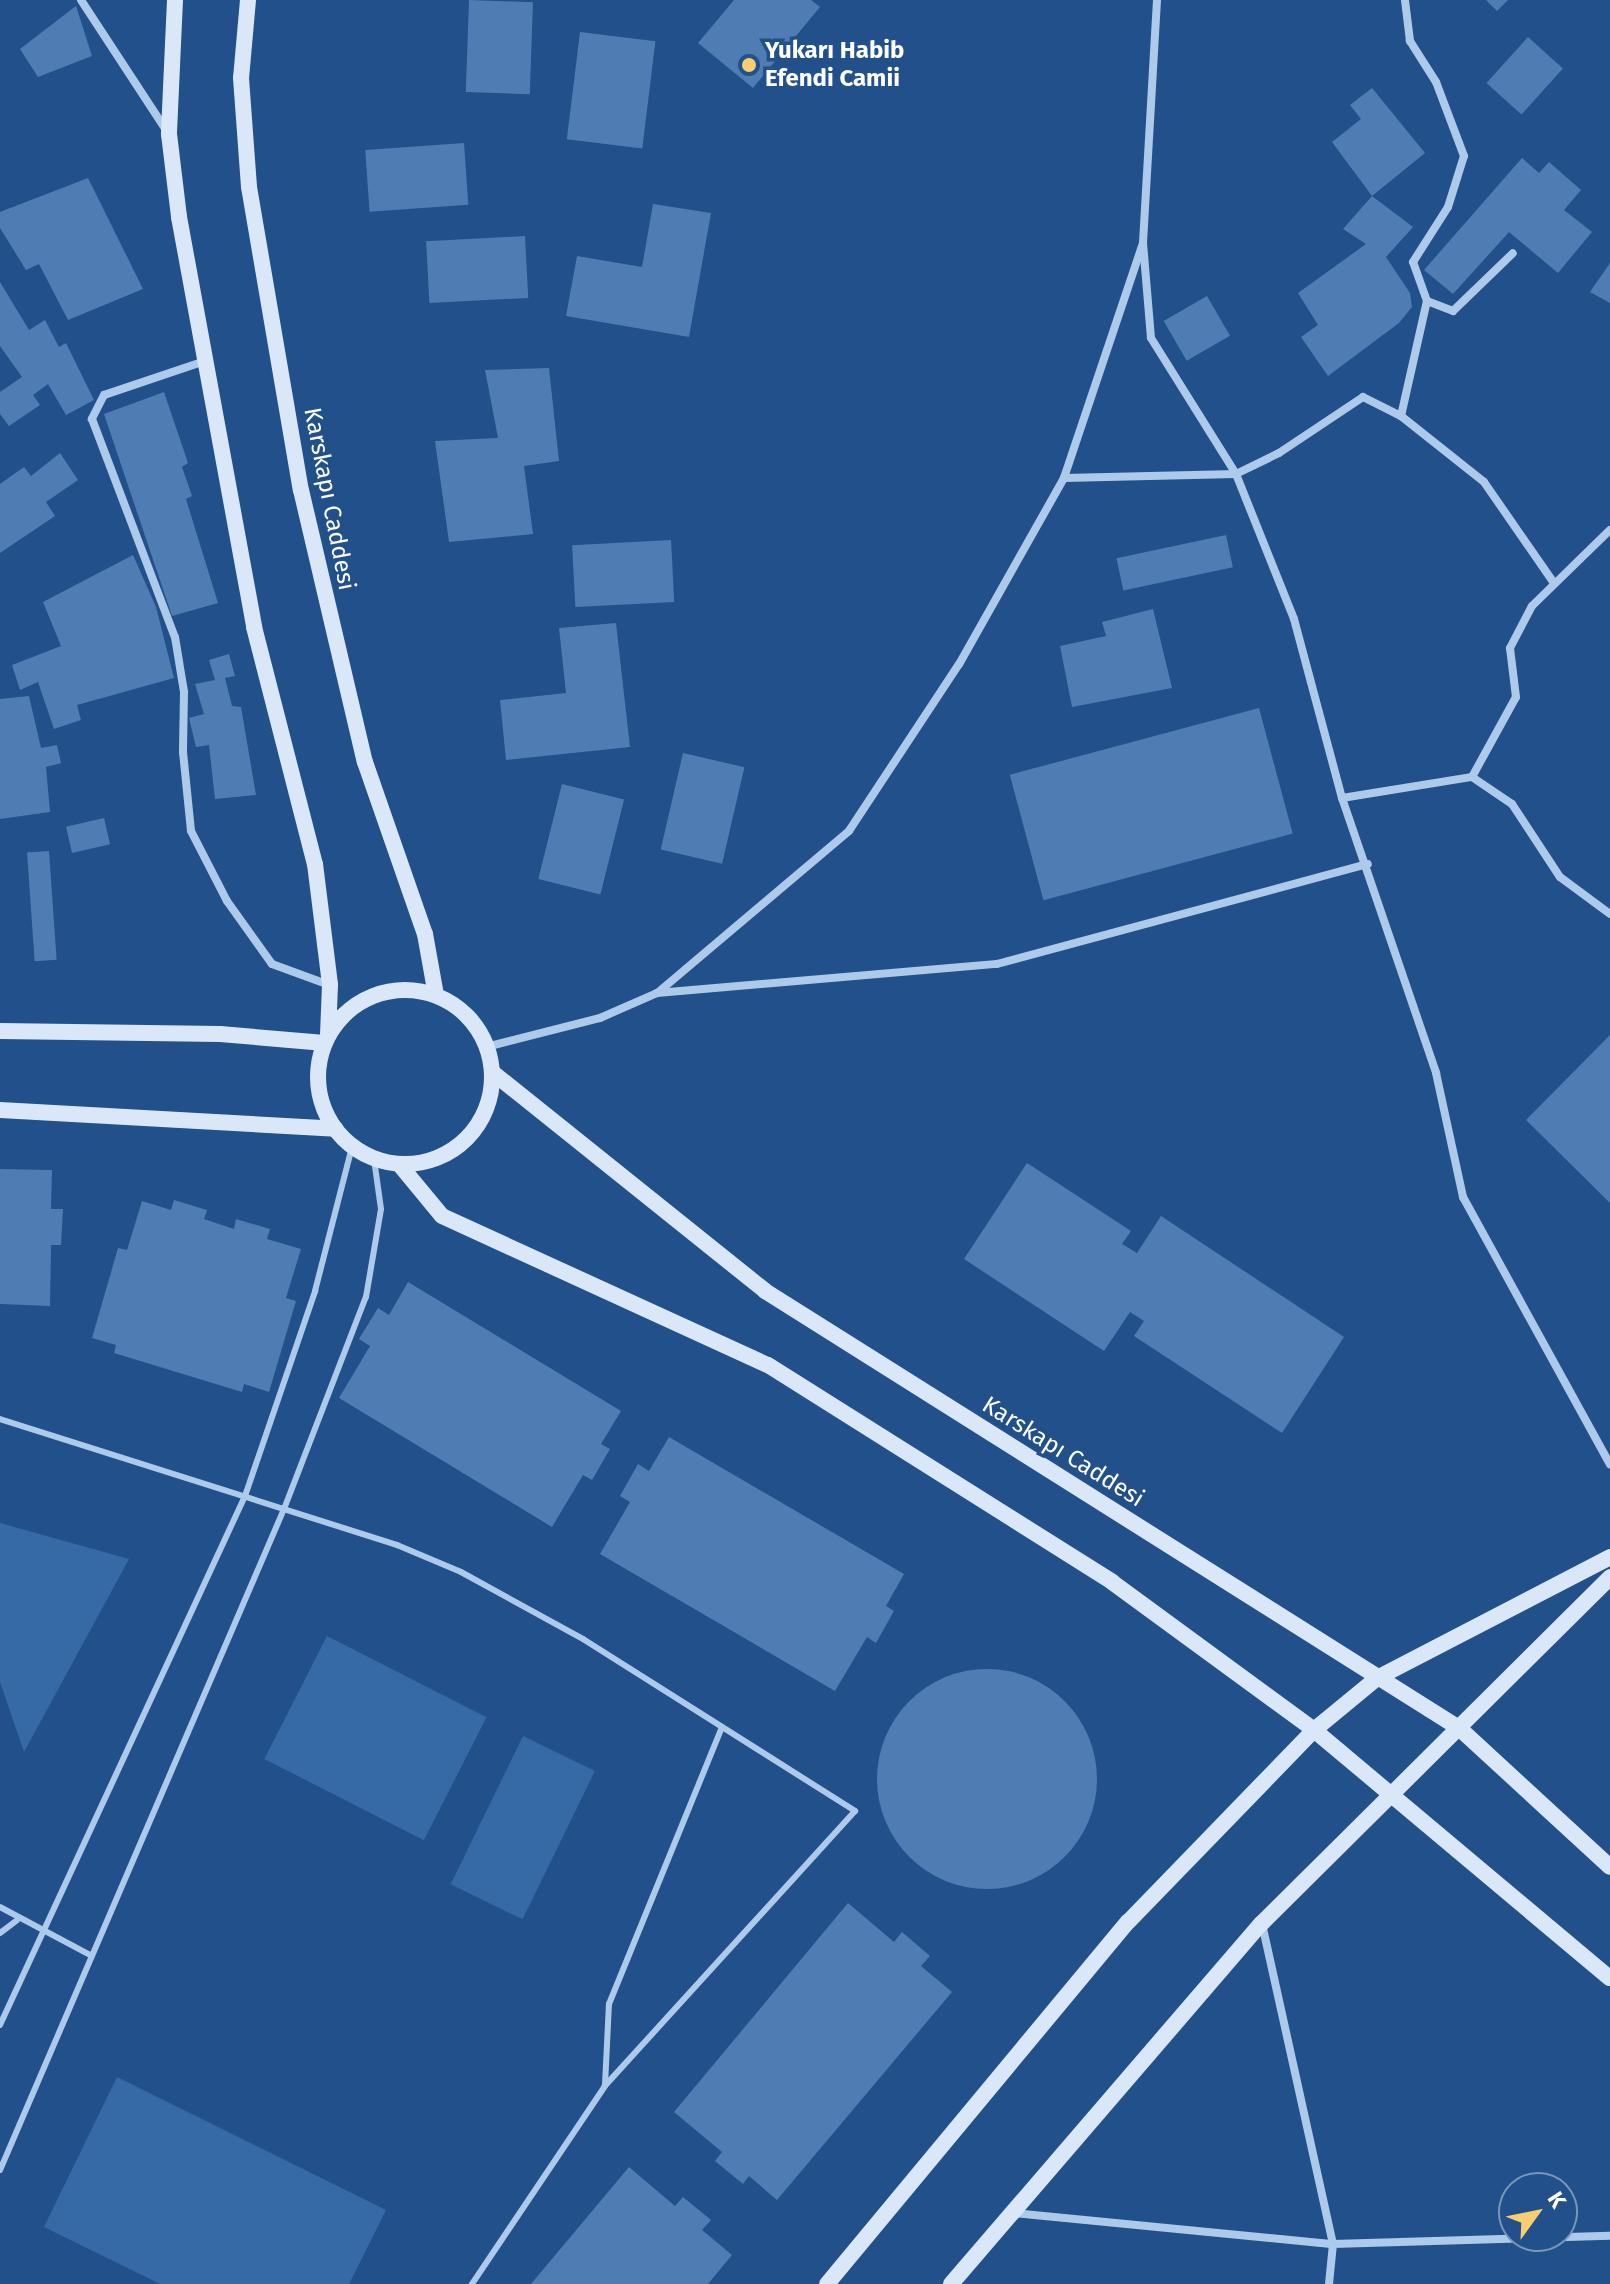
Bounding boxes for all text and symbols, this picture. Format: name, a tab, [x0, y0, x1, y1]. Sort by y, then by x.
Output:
place label: Yukarı Habib Efendi Camii	[765, 37, 904, 93]
marker: Yukarı Habib Efendi Camii	[740, 56, 758, 74]
street label: Karskapı Caddesi	[297, 405, 361, 593]
street label: Karskapı Caddesi	[977, 1391, 1149, 1513]
north arrow	[1498, 2172, 1578, 2252]
text: K	[1542, 2187, 1572, 2213]

